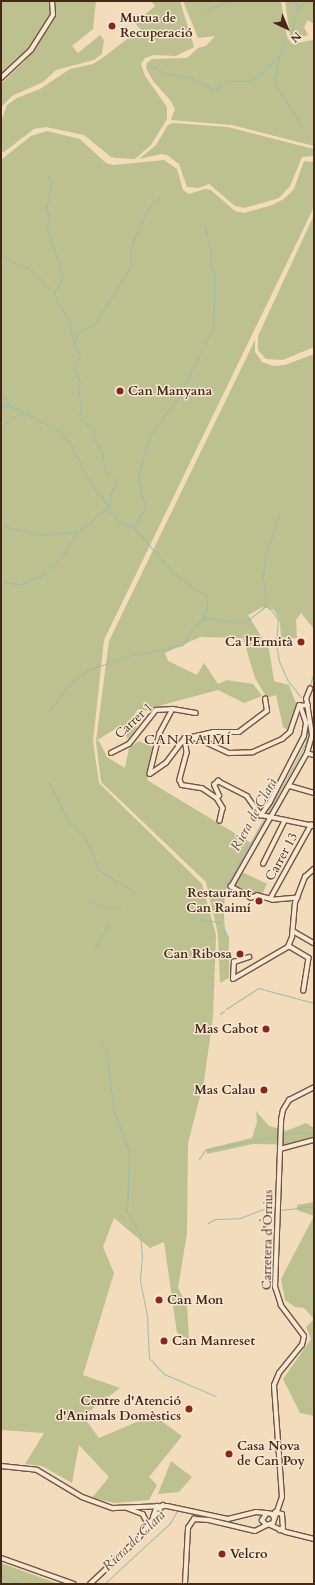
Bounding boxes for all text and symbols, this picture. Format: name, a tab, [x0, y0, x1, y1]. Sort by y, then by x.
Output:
north arrow	[267, 8, 307, 48]
place label: Mutua de Recuperació	[120, 11, 193, 42]
marker: Mutua de Recuperació	[107, 21, 117, 31]
text: N	[287, 28, 304, 46]
place label: Can Manyana	[128, 383, 212, 399]
marker: Can Manyana	[115, 386, 125, 396]
place label: Ca l'Ermità	[225, 634, 293, 650]
marker: Ca l'Ermità	[296, 637, 306, 647]
street label: Carrer 1	[112, 700, 156, 742]
district label: CAN RAIMÍ	[144, 732, 232, 748]
water label: Riera de Clarà	[227, 776, 281, 854]
street label: Carrer 13	[262, 830, 302, 884]
place label: Restaurant Can Raimí	[186, 886, 251, 917]
marker: Restaurant Can Raimí	[254, 896, 264, 906]
place label: Can Ribosa	[164, 946, 232, 962]
marker: Can Ribosa	[235, 949, 245, 959]
place label: Mas Cabot	[194, 1021, 258, 1037]
marker: Mas Cabot	[261, 1024, 271, 1034]
place label: Mas Calau	[194, 1082, 256, 1098]
marker: Mas Calau	[259, 1085, 269, 1095]
street label: Carretera d'Òrrius	[259, 1190, 277, 1290]
place label: Can Mon	[167, 1292, 223, 1308]
marker: Can Mon	[154, 1295, 164, 1305]
place label: Can Manreset	[172, 1333, 255, 1349]
marker: Can Manreset	[159, 1336, 169, 1346]
place label: Centre d'Atenció d'Animals Domèstics	[56, 1394, 181, 1425]
marker: Centre d'Atenció d'Animals Domèstics	[184, 1404, 194, 1414]
place label: Casa Nova de Can Poy	[237, 1439, 305, 1470]
marker: Casa Nova de Can Poy	[224, 1449, 234, 1459]
water label: Riera de Clarà	[99, 1507, 169, 1575]
place label: Velcro	[230, 1546, 268, 1562]
marker: Velcro	[217, 1549, 227, 1559]

